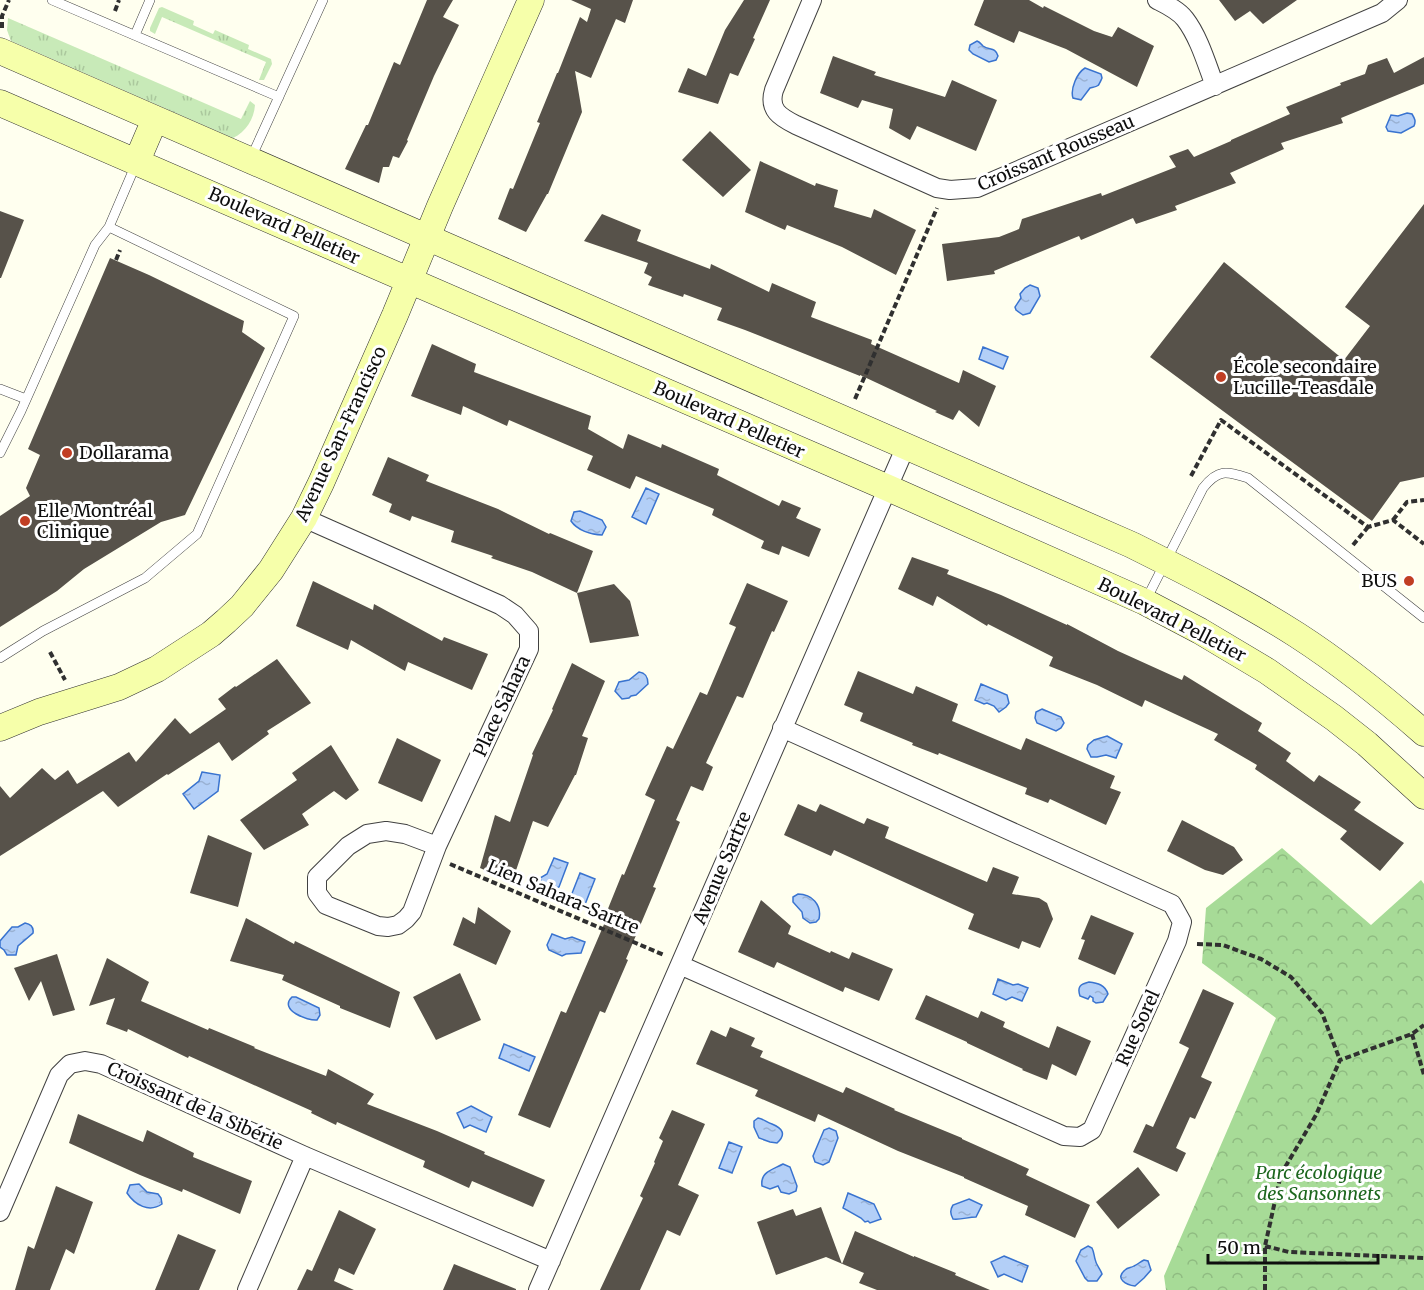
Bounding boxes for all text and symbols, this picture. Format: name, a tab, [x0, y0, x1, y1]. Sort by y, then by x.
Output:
street label: Croissant Rousseau	[974, 109, 1138, 196]
street label: Boulevard Pelletier	[205, 182, 364, 269]
street label: Avenue San-Francisco	[289, 342, 391, 526]
place label: École secondaire Lucille-Teasdale	[1233, 355, 1377, 399]
marker: École secondaire Lucille-Teasdale	[1214, 370, 1228, 384]
street label: Boulevard Pelletier	[650, 376, 809, 463]
place label: Dollarama	[79, 441, 169, 464]
marker: Dollarama	[60, 446, 74, 460]
place label: Elle Montréal Clinique	[37, 499, 153, 543]
marker: Elle Montréal Clinique	[18, 514, 32, 528]
place label: BUS	[1361, 569, 1397, 592]
street label: Boulevard Pelletier	[1094, 572, 1250, 667]
marker: BUS	[1402, 574, 1416, 588]
street label: Place Sahara	[468, 651, 535, 760]
street label: Avenue Sartre	[687, 808, 756, 929]
street label: Lien Sahara-Sartre	[484, 854, 643, 939]
street label: Rue Sorel	[1111, 986, 1165, 1070]
street label: Croissant de la Sibérie	[104, 1056, 287, 1155]
park label: Parc écologique des Sansonnets	[1255, 1161, 1383, 1205]
scale bar	[1208, 1227, 1378, 1265]
text: 50 m	[1217, 1236, 1261, 1259]

